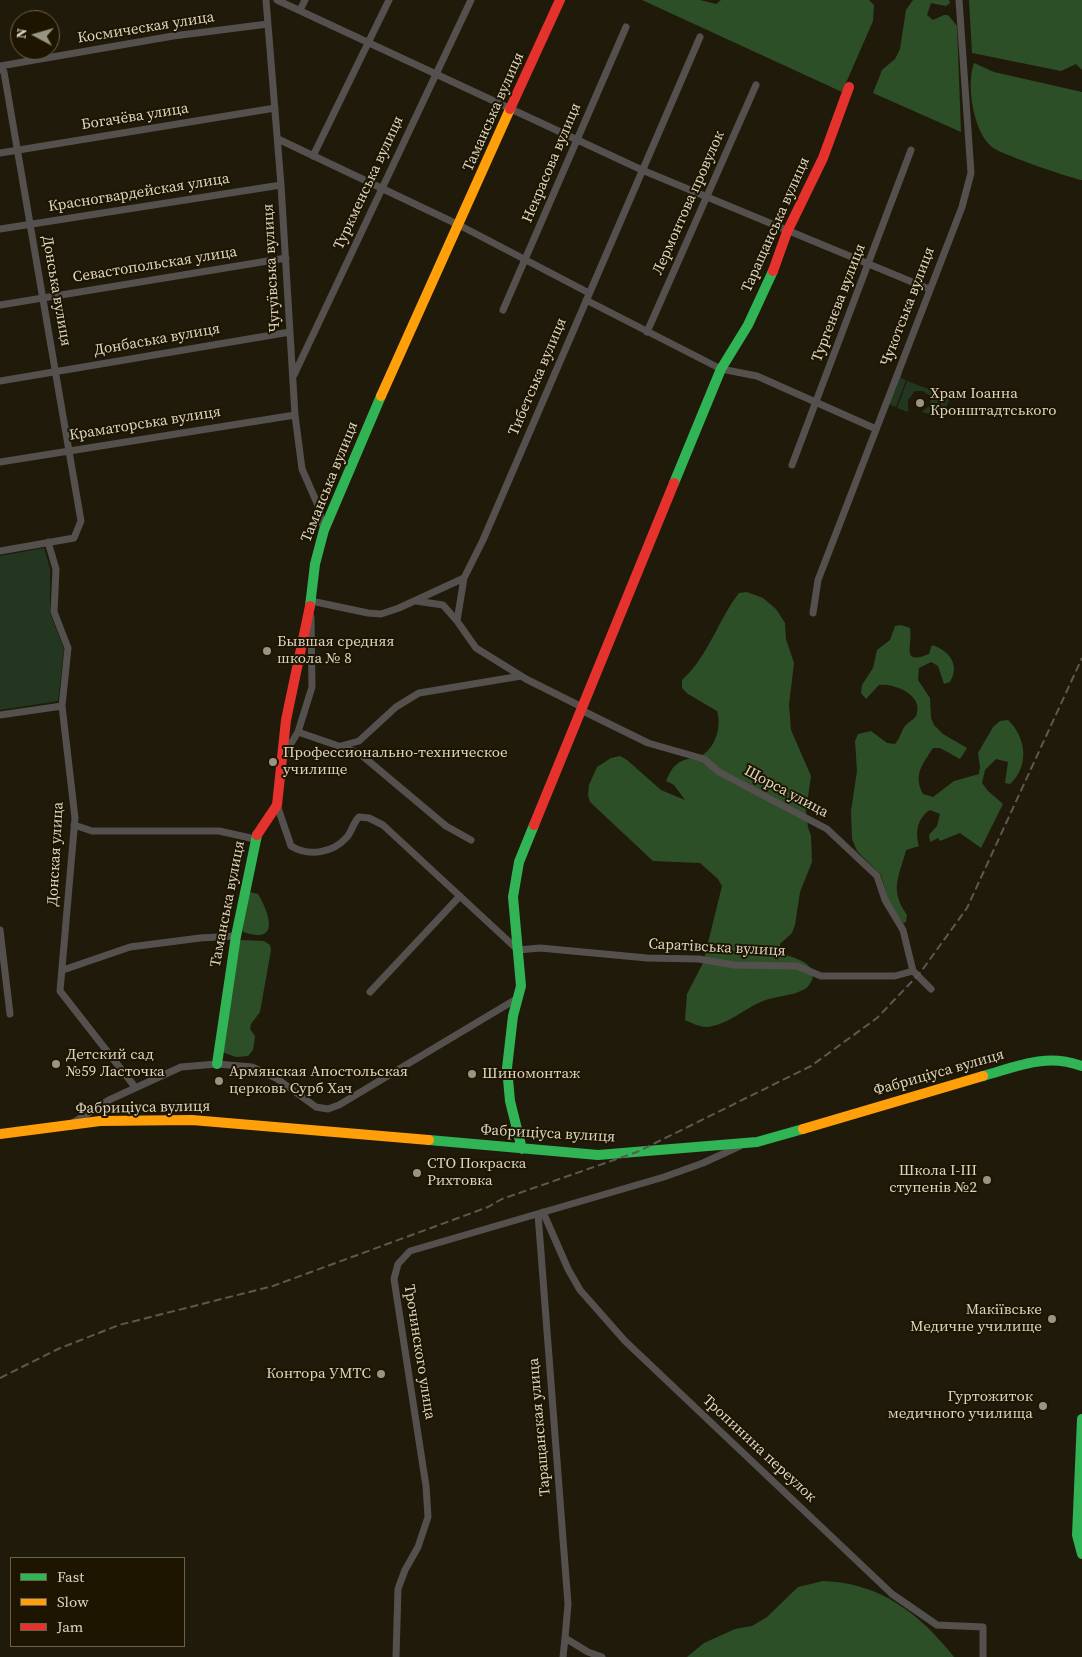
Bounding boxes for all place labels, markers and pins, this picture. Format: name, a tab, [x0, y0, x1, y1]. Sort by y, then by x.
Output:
place label: Храм Іоанна Кронштадтського	[930, 385, 1056, 420]
marker: Храм Іоанна Кронштадтського	[914, 397, 926, 409]
place label: Бывшая средняя школа № 8	[277, 633, 394, 668]
marker: Бывшая средняя школа № 8	[261, 645, 273, 657]
place label: Профессионально-техническое училище	[283, 744, 508, 779]
marker: Профессионально-техническое училище	[267, 756, 279, 768]
place label: Детский сад №59 Ласточка	[66, 1046, 165, 1081]
marker: Детский сад №59 Ласточка	[50, 1058, 62, 1070]
place label: Армянская Апостольская церковь Сурб Хач	[229, 1063, 408, 1098]
place label: Шиномонтаж	[482, 1065, 580, 1083]
marker: Шиномонтаж	[466, 1068, 478, 1080]
marker: Армянская Апостольская церковь Сурб Хач	[213, 1075, 225, 1087]
place label: СТО Покраска Рихтовка	[427, 1155, 526, 1190]
place label: Школа I-III ступенів №2	[889, 1162, 977, 1197]
marker: СТО Покраска Рихтовка	[411, 1167, 423, 1179]
marker: Школа I-III ступенів №2	[981, 1174, 993, 1186]
place label: Макіївське Медичне училище	[910, 1301, 1042, 1336]
marker: Макіївське Медичне училище	[1046, 1313, 1058, 1325]
place label: Контора УМТС	[266, 1365, 371, 1383]
marker: Контора УМТС	[375, 1368, 387, 1380]
place label: Гуртожиток медичного училища	[888, 1388, 1033, 1423]
marker: Гуртожиток медичного училища	[1037, 1400, 1049, 1412]

